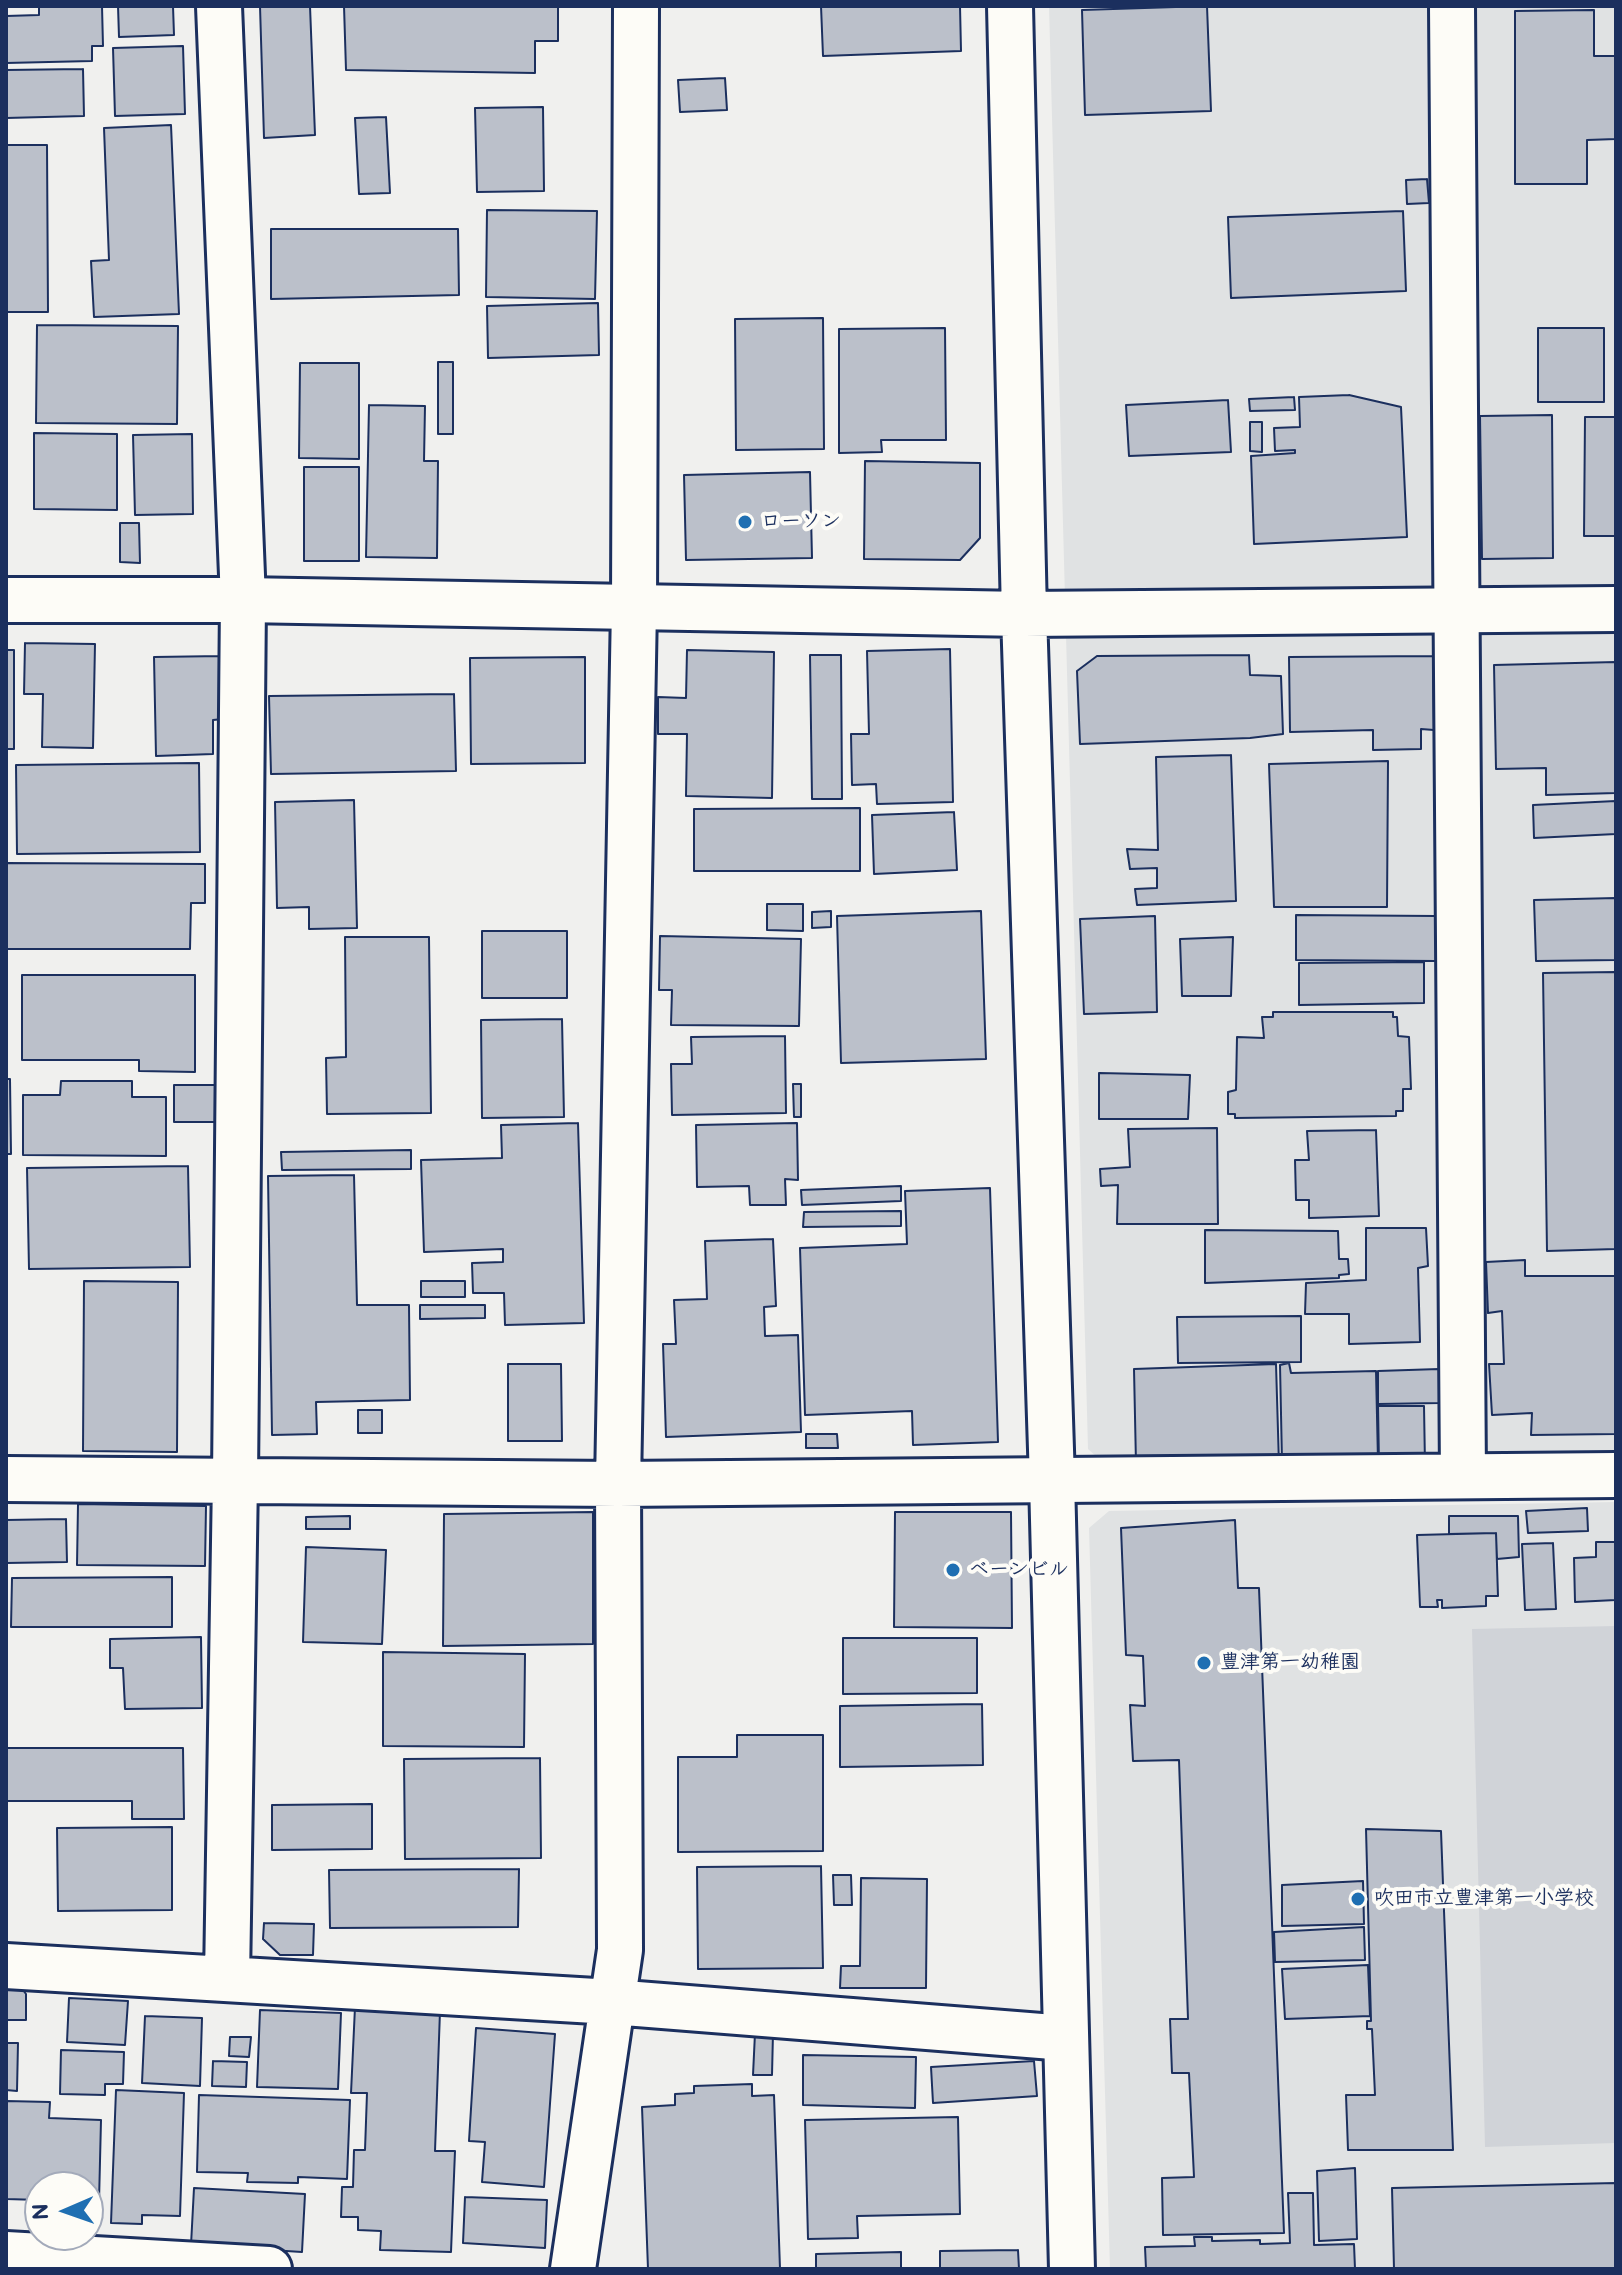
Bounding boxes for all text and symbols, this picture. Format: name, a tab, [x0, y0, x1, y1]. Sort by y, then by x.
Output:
place label: ローソン	[761, 510, 841, 534]
marker: ローソン	[736, 513, 754, 531]
place label: ベーンビル	[969, 1558, 1069, 1582]
marker: ベーンビル	[944, 1561, 962, 1579]
place label: 豊津第一幼稚園	[1220, 1651, 1360, 1675]
marker: 豊津第一幼稚園	[1195, 1654, 1213, 1672]
place label: 吹田市立豊津第一小学校	[1374, 1887, 1594, 1911]
marker: 吹田市立豊津第一小学校	[1349, 1890, 1367, 1908]
north arrow	[24, 2171, 104, 2251]
text: N	[28, 2203, 55, 2221]

